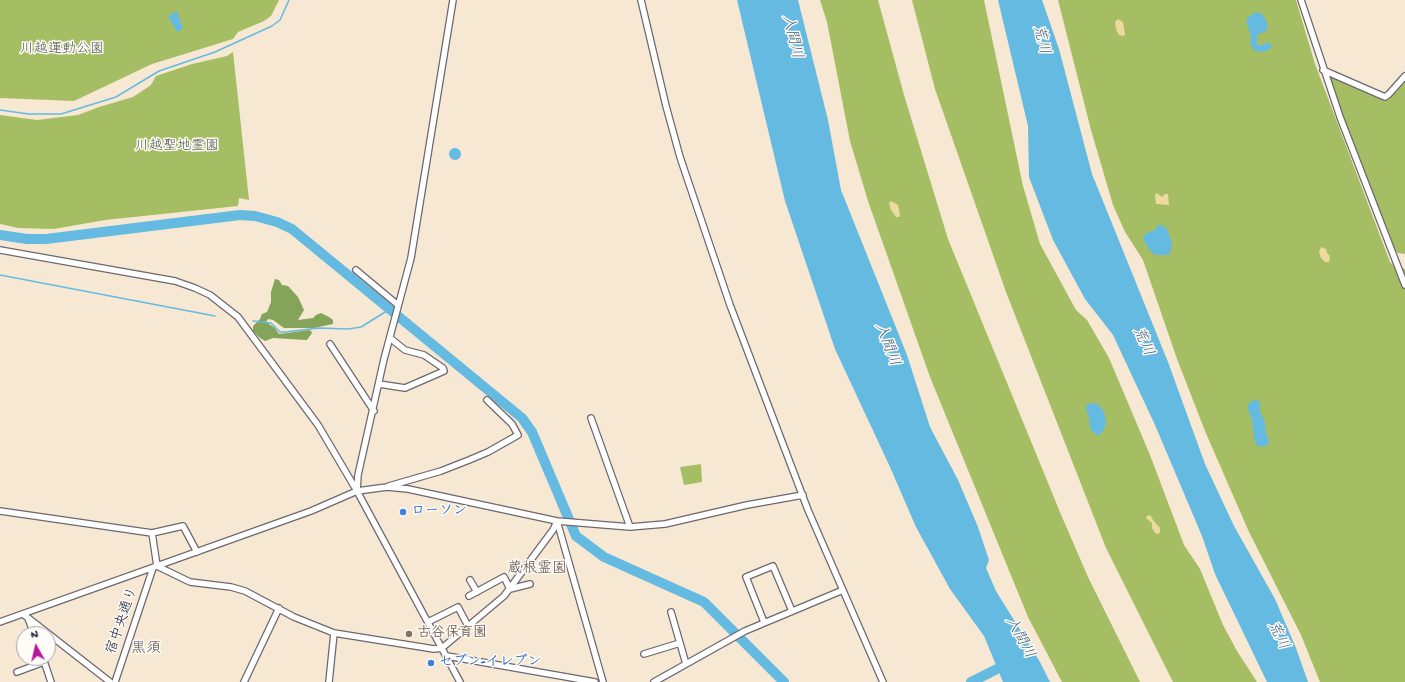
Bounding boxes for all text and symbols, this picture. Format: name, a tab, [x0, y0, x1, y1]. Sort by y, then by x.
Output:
water label: 入間川	[777, 13, 805, 61]
water label: 荒川	[1028, 23, 1052, 57]
park label: 川越運動公園	[20, 42, 104, 58]
park label: 川越聖地霊園	[135, 139, 219, 155]
water label: 入間川	[870, 321, 902, 369]
water label: 荒川	[1128, 325, 1156, 359]
place label: ローソン	[411, 504, 467, 520]
marker: ローソン	[398, 507, 408, 517]
district label: 蔵根霊園	[507, 561, 567, 579]
street label: 宿中央通り	[104, 585, 142, 657]
water label: 入間川	[1000, 614, 1038, 662]
water label: 荒川	[1262, 619, 1292, 653]
north arrow	[16, 626, 56, 666]
place label: 古谷保育園	[417, 626, 487, 642]
text: N	[30, 629, 39, 642]
marker: 古谷保育園	[404, 629, 414, 639]
district label: 黒須	[131, 641, 161, 659]
place label: セブン-イレブン	[439, 655, 541, 671]
marker: セブン-イレブン	[426, 658, 436, 668]

